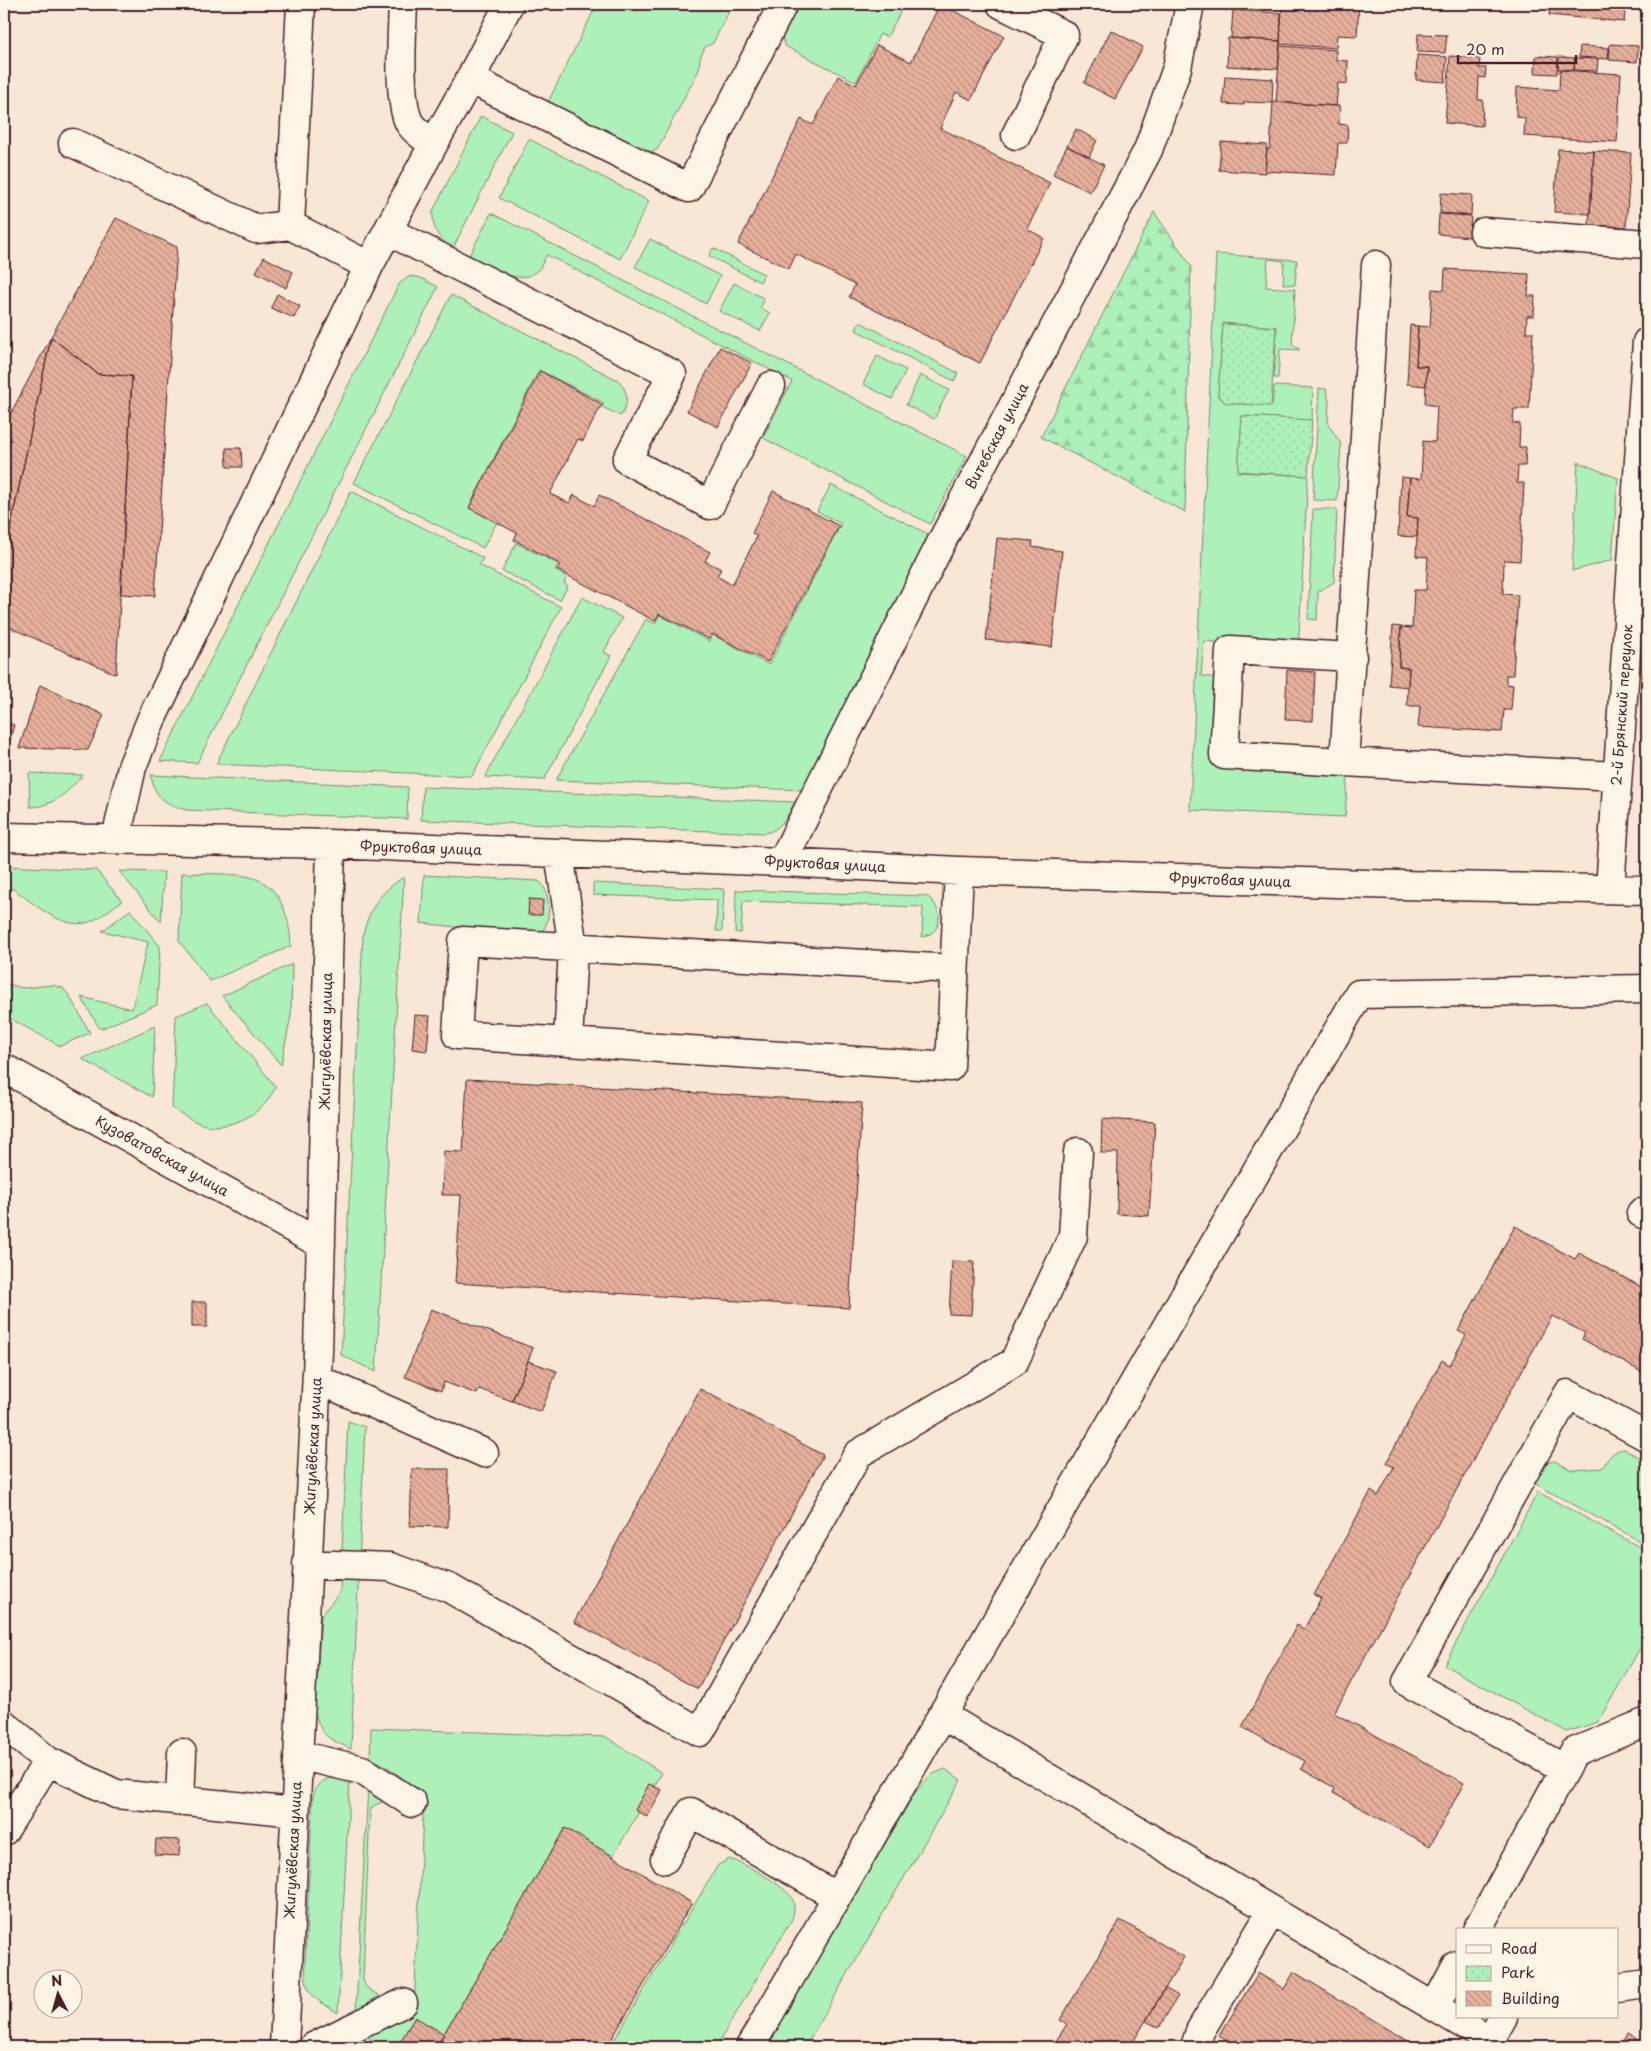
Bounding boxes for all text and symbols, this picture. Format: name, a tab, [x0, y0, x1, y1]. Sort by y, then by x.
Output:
scale bar	[1458, 32, 1576, 64]
text: 20 m	[1466, 37, 1505, 60]
street label: Витебская улица	[960, 379, 1033, 493]
street label: 2-й Брянский переулок	[1605, 623, 1638, 786]
street label: Фруктовая улица	[360, 835, 482, 860]
street label: Фруктовая улица	[764, 850, 887, 877]
street label: Фруктовая улица	[1169, 867, 1291, 892]
street label: Жигулёвская улица	[314, 972, 337, 1111]
street label: Кузоватовская улица	[92, 1110, 233, 1201]
street label: Жигулёвская улица	[298, 1377, 327, 1516]
street label: Жигулёвская улица	[278, 1781, 307, 1920]
legend	[1456, 1928, 1618, 2018]
text: Road	[1501, 1936, 1537, 1959]
text: Park	[1501, 1960, 1535, 1983]
north arrow	[32, 1968, 82, 2018]
text: N	[50, 1970, 63, 1992]
text: Building	[1501, 1986, 1560, 2009]

